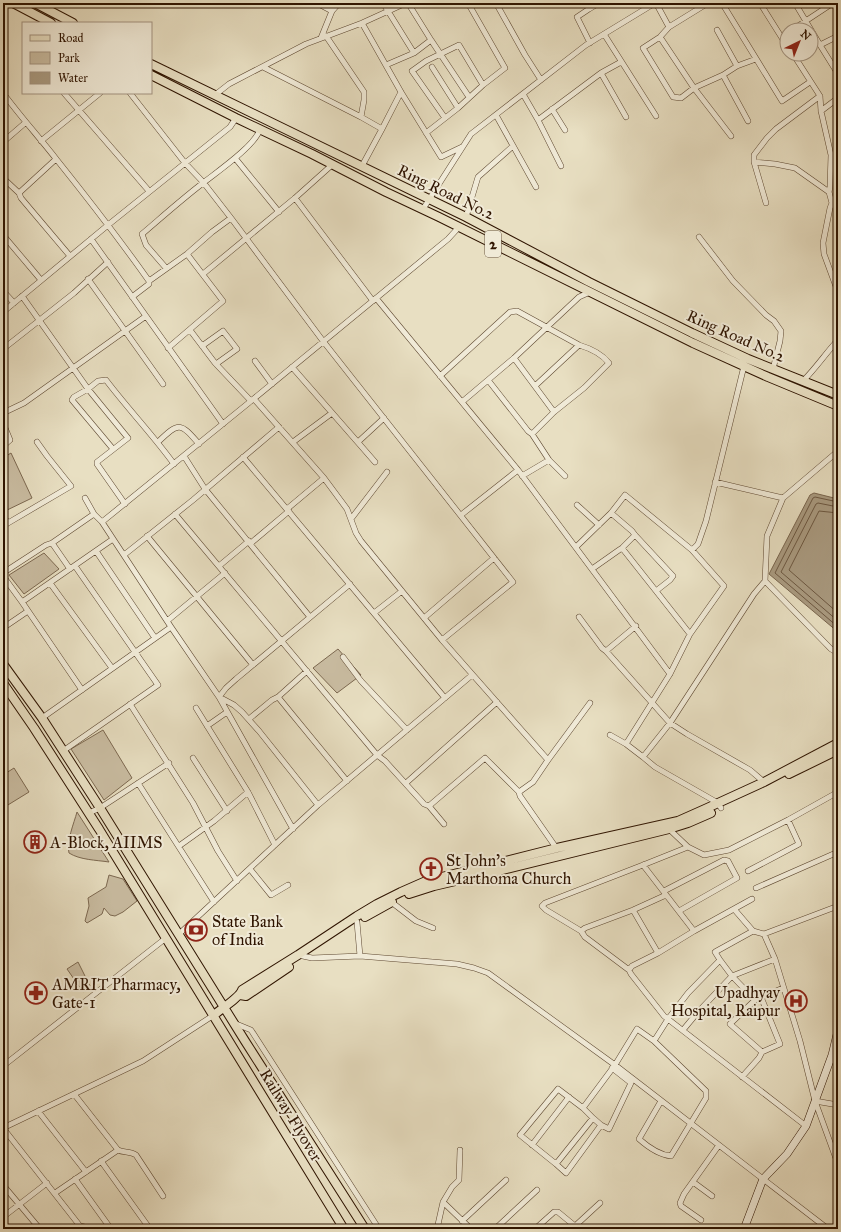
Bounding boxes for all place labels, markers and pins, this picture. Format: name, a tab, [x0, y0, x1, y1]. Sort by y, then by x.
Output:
building icon: A-Block, AIIMS	[22, 829, 48, 855]
place label: A-Block, AIIMS	[49, 833, 162, 852]
place label: St John's Marthoma Church	[446, 851, 571, 888]
church icon: St John's Marthoma Church	[418, 856, 444, 882]
place label: State Bank of India	[212, 912, 283, 949]
bank icon: State Bank of India	[183, 917, 209, 943]
place label: AMRIT Pharmacy, Gate-1	[51, 975, 181, 1012]
pharmacy icon: AMRIT Pharmacy, Gate-1	[23, 980, 49, 1006]
place label: Upadhyay Hospital, Raipur	[671, 983, 781, 1020]
hospital icon: Upadhyay Hospital, Raipur	[783, 988, 809, 1014]

